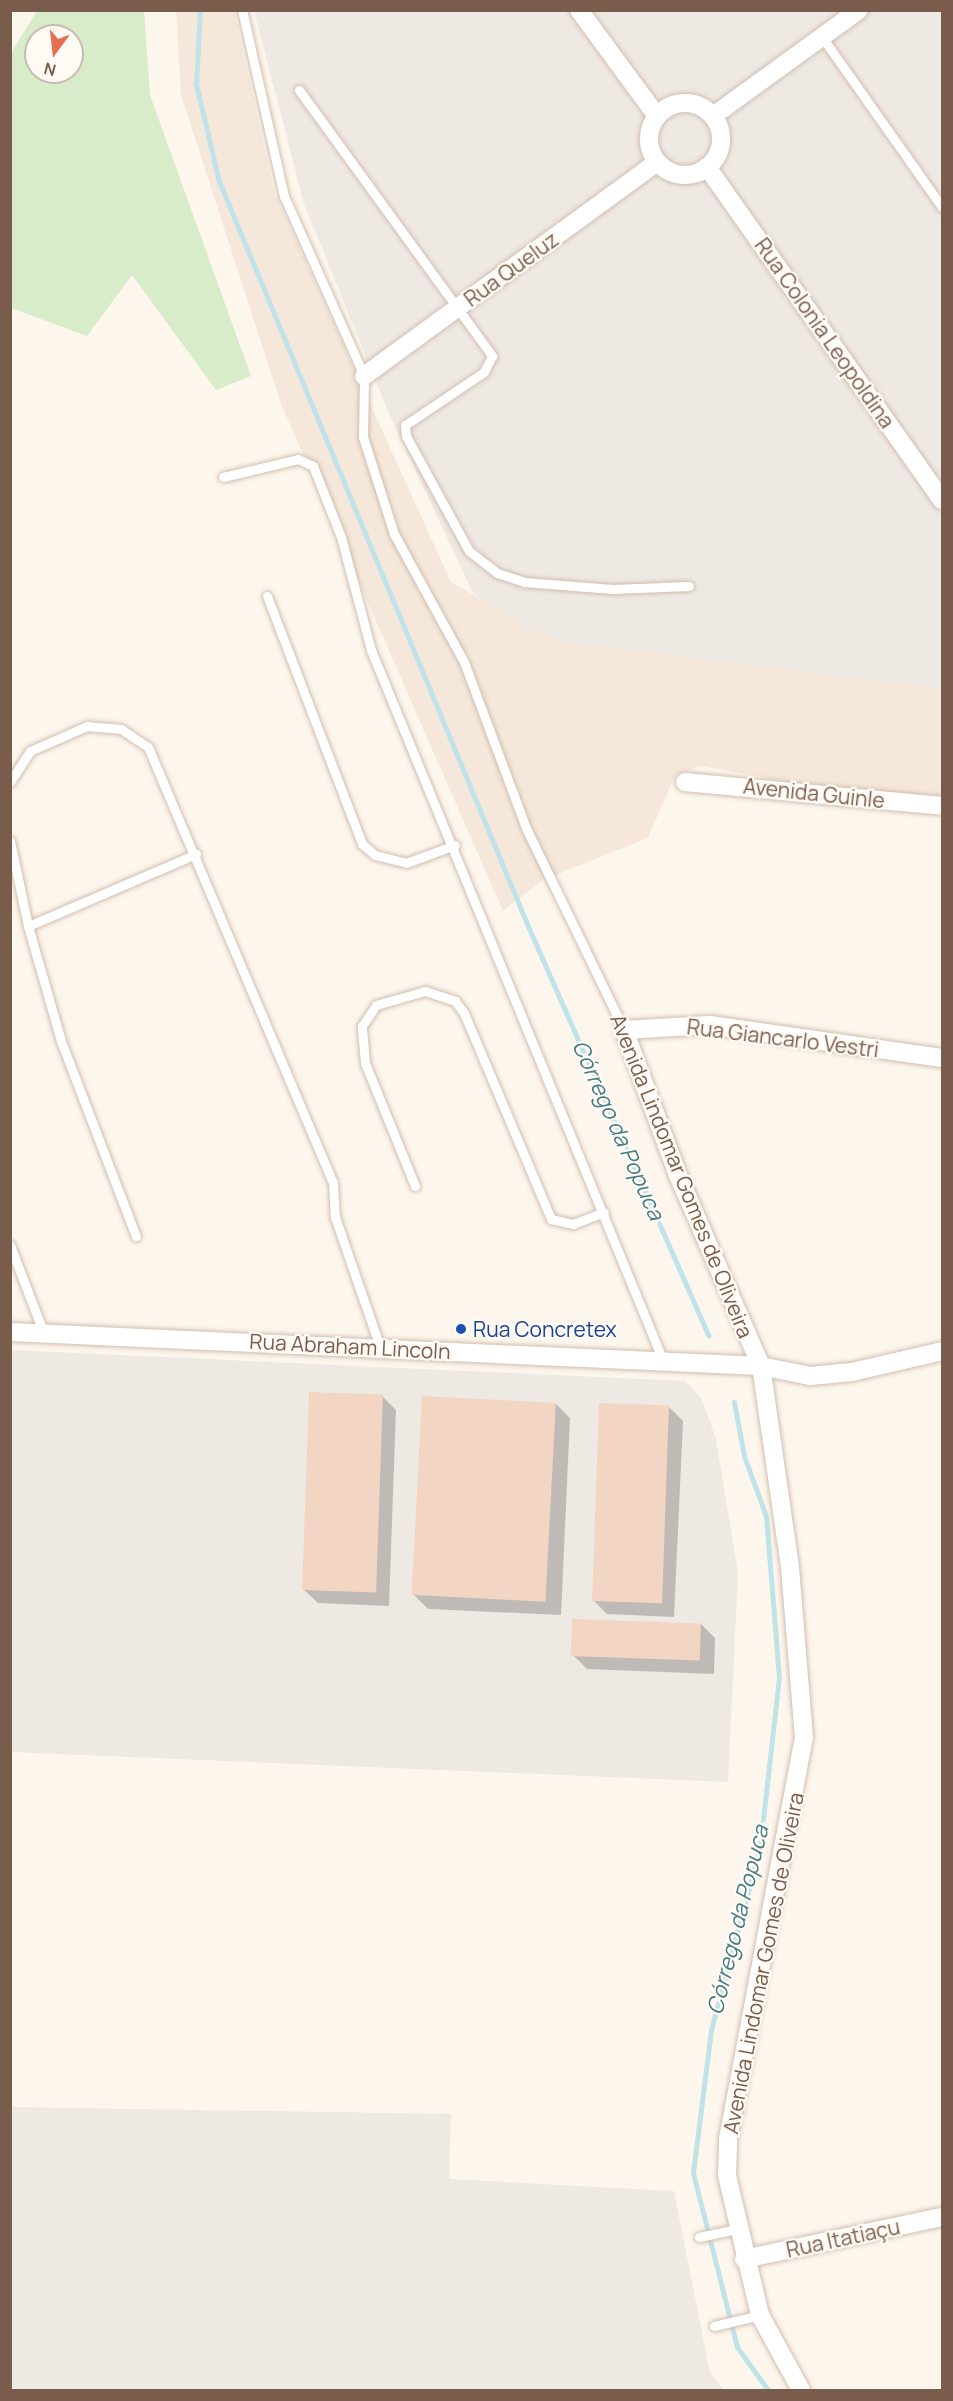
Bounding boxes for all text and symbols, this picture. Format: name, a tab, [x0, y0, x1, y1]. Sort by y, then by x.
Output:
north arrow	[24, 24, 84, 84]
text: N	[41, 57, 58, 82]
street label: Rua Queluz	[459, 226, 563, 312]
street label: Rua Colonia Leopoldina	[750, 233, 900, 433]
street label: Avenida Guinle	[742, 773, 886, 813]
street label: Avenida Lindomar Gomes de Oliveira	[605, 1010, 759, 1342]
street label: Rua Giancarlo Vestri	[686, 1014, 880, 1062]
water label: Córrego da Popuca	[566, 1036, 670, 1224]
place label: Rua Concretex	[473, 1316, 617, 1342]
marker: Rua Concretex	[454, 1322, 468, 1336]
street label: Rua Abraham Lincoln	[249, 1328, 451, 1364]
street label: Avenida Lindomar Gomes de Oliveira	[718, 1790, 808, 2136]
water label: Córrego da Popuca	[702, 1823, 774, 2017]
street label: Rua Itatiaçu	[784, 2214, 902, 2262]

